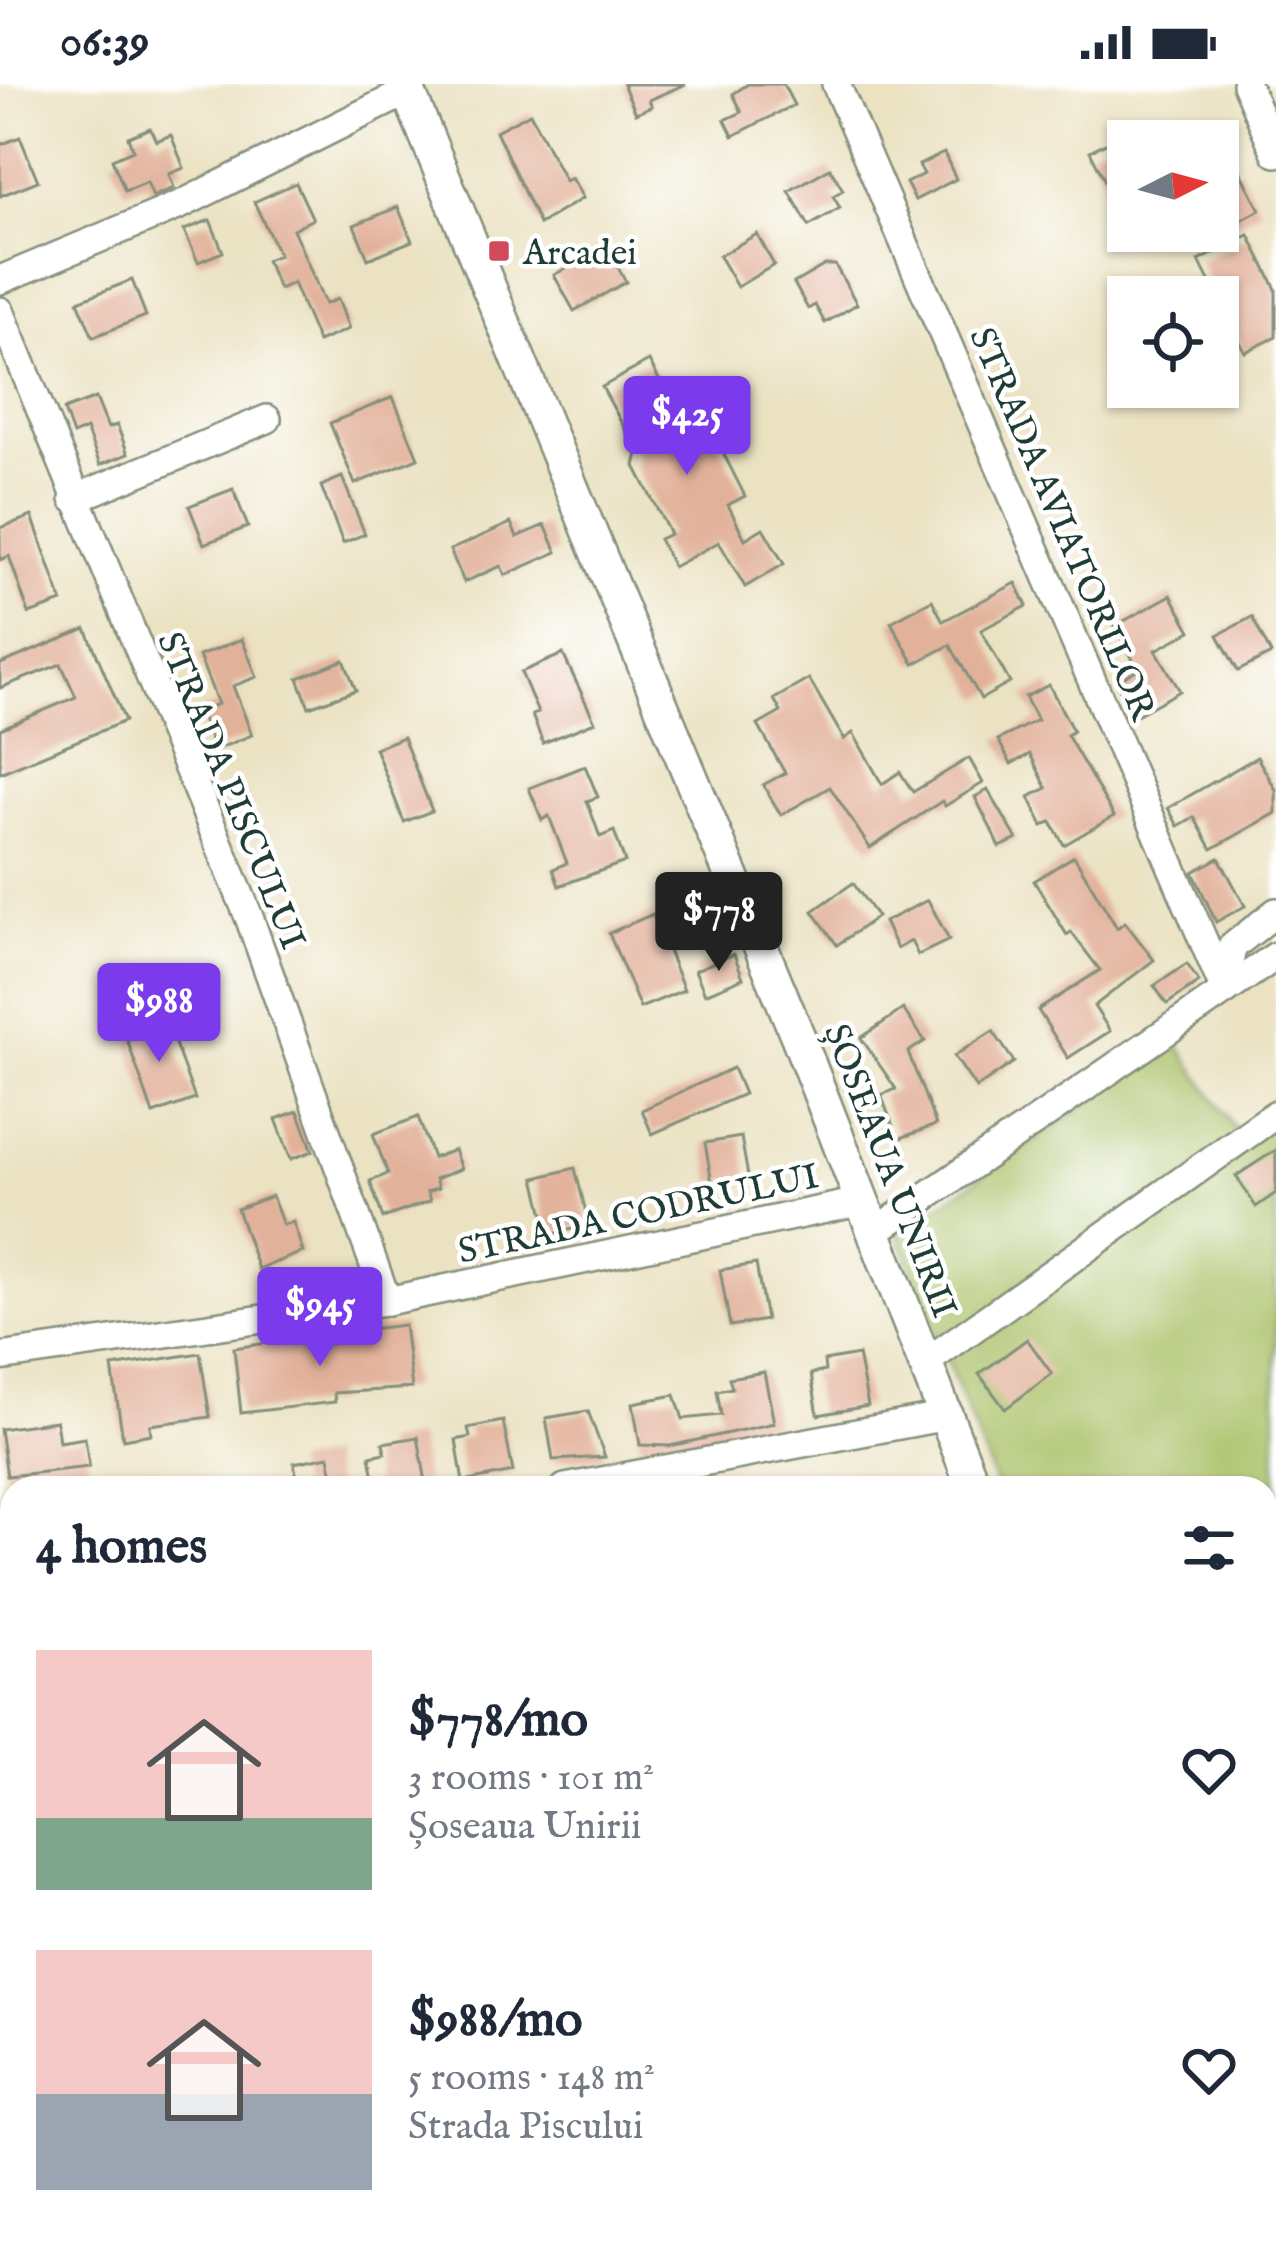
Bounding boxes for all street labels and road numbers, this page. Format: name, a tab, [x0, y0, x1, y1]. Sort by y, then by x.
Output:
street label: STRADA AVIATORILOR	[958, 321, 1166, 729]
street label: STRADA PISCULUI	[146, 626, 315, 957]
street label: ȘOSEAUA UNIRII	[812, 1018, 966, 1324]
street label: STRADA CODRULUI	[454, 1154, 823, 1276]

